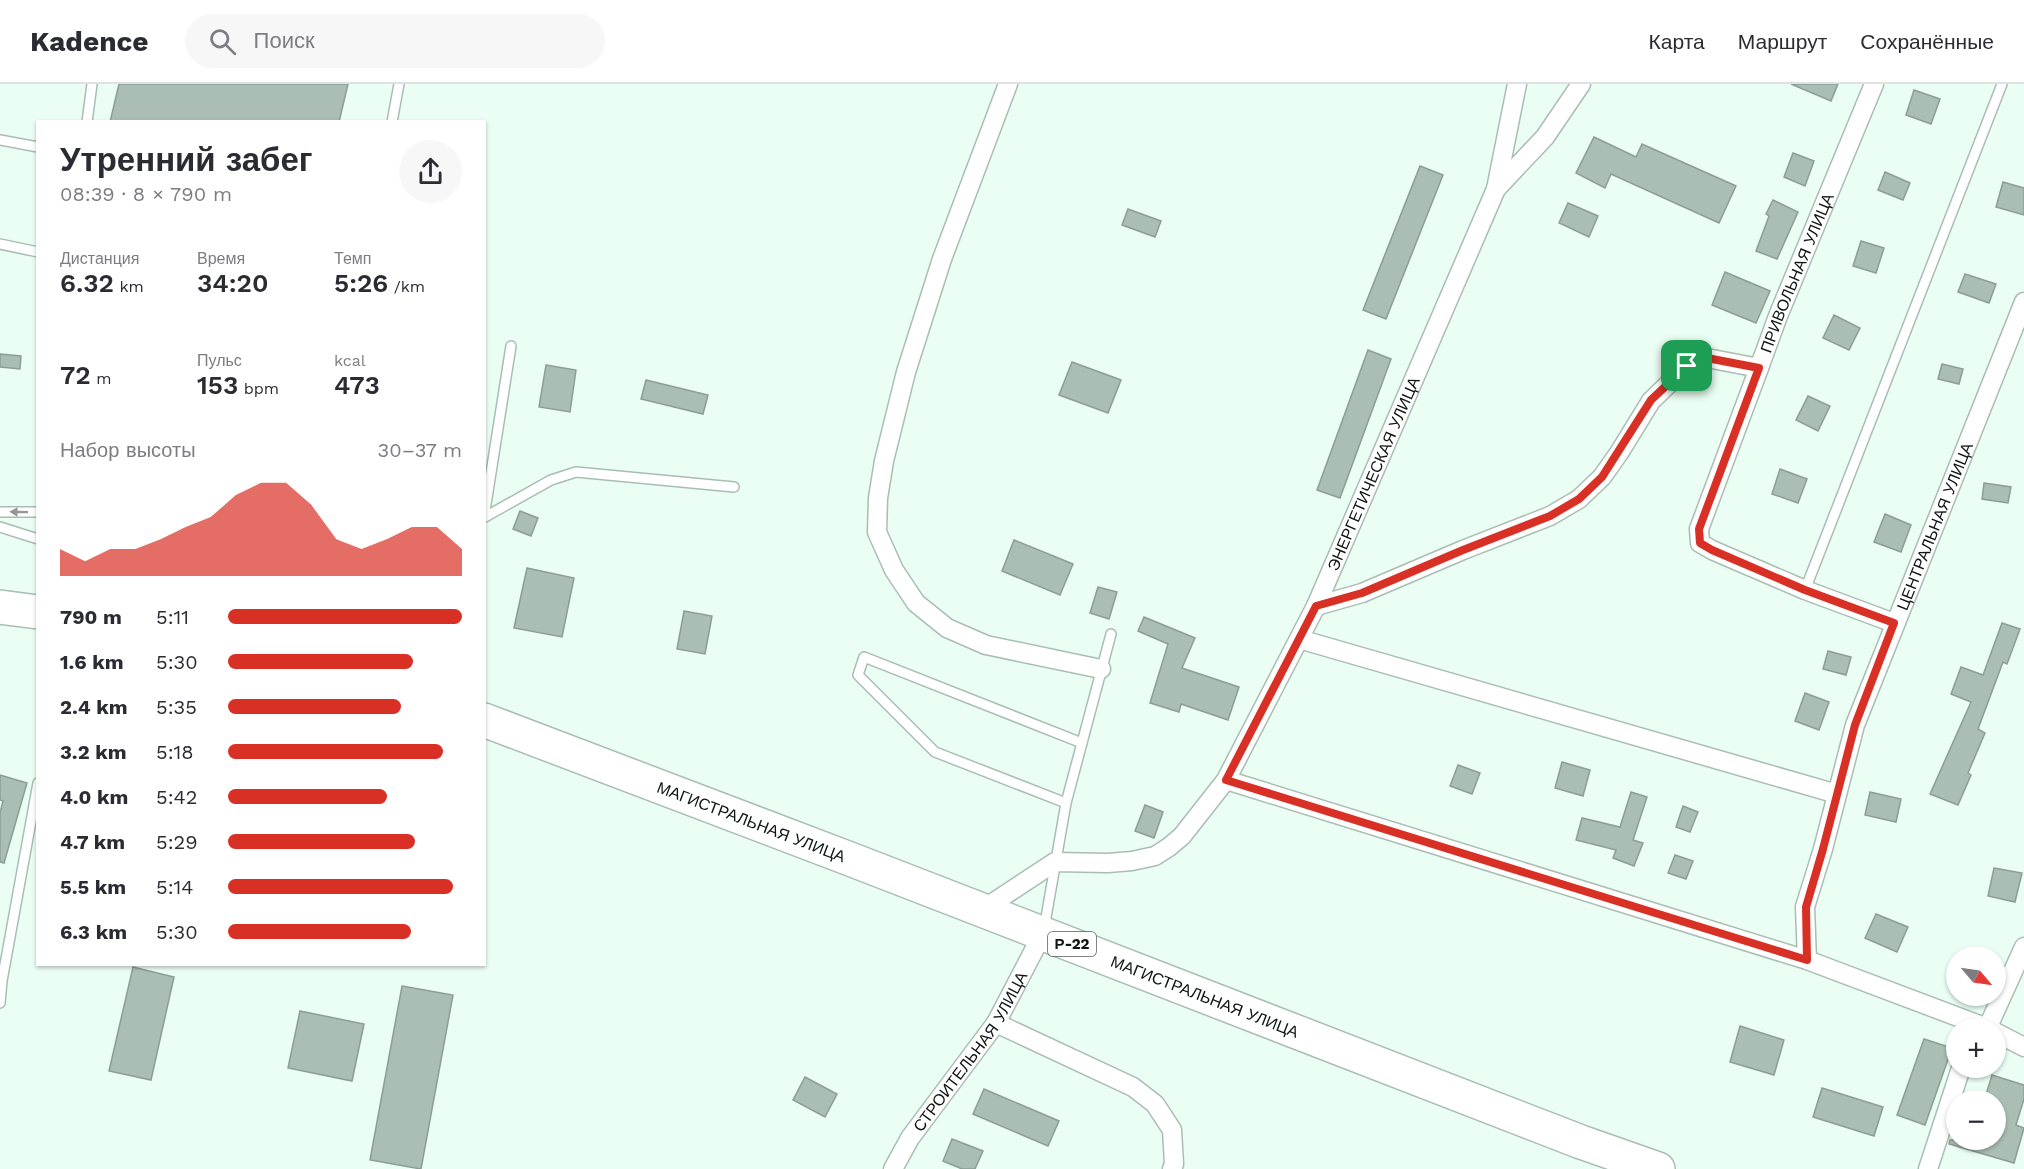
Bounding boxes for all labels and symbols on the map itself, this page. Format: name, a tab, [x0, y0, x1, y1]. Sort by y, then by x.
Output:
street label: ПРИВОЛЬНАЯ УЛИЦА	[1756, 190, 1838, 355]
pin	[1661, 340, 1712, 391]
street label: ЭНЕРГЕТИЧЕСКАЯ УЛИЦА	[1323, 374, 1424, 574]
street label: ЦЕНТРАЛЬНАЯ УЛИЦА	[1893, 439, 1977, 613]
one-way arrow	[9, 507, 28, 517]
street label: МАГИСТРАЛЬНАЯ УЛИЦА	[654, 778, 848, 867]
road number: Р-22	[1048, 932, 1096, 956]
north arrow	[1946, 946, 2006, 1006]
street label: МАГИСТРАЛЬНАЯ УЛИЦА	[1108, 952, 1302, 1042]
street label: СТРОИТЕЛЬНАЯ УЛИЦА	[909, 968, 1031, 1135]

